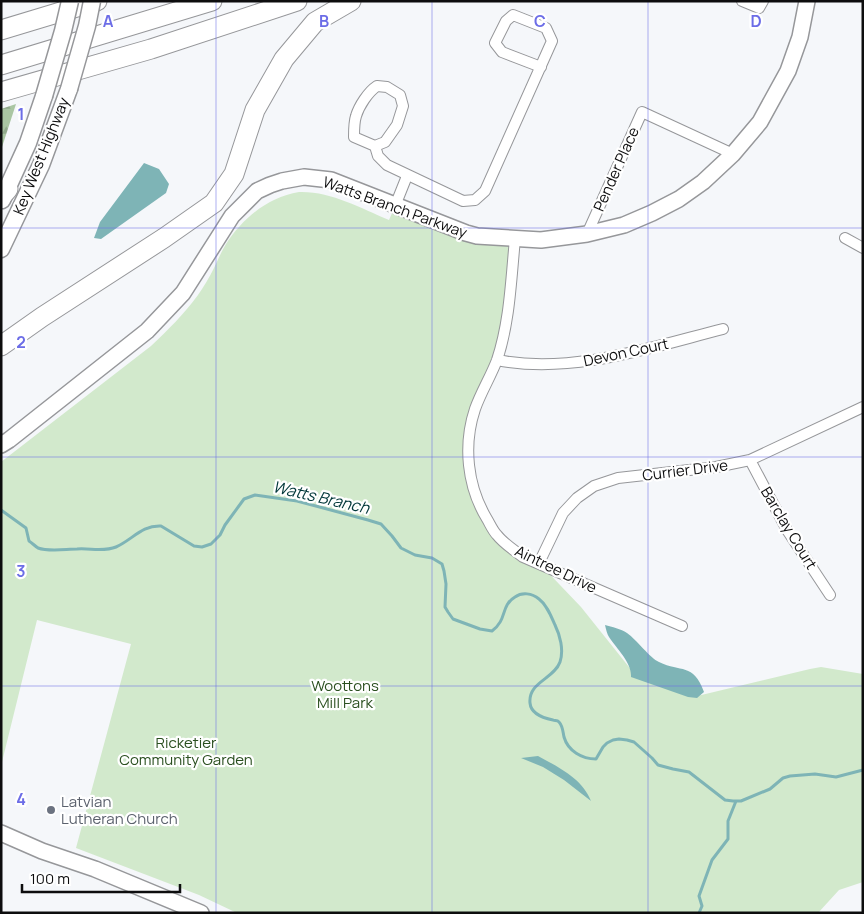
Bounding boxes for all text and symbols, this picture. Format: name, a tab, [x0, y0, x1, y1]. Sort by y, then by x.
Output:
text: A	[103, 10, 114, 32]
text: B	[319, 10, 329, 32]
text: C	[534, 10, 546, 32]
text: D	[750, 10, 762, 32]
street label: Key West Highway	[8, 94, 74, 218]
text: 1	[17, 103, 25, 125]
street label: Pender Place	[588, 123, 644, 214]
street label: Watts Branch Parkway	[320, 171, 470, 243]
text: 2	[16, 331, 26, 353]
street label: Devon Court	[581, 333, 671, 371]
street label: Currier Drive	[641, 454, 729, 486]
water label: Watts Branch	[271, 475, 372, 519]
street label: Barclay Court	[756, 483, 822, 573]
street label: Aintree Drive	[511, 540, 601, 598]
text: 3	[16, 560, 26, 582]
park label: Woottons Mill Park	[311, 675, 379, 713]
park label: Ricketier Community Garden	[119, 732, 253, 770]
text: 4	[16, 788, 26, 810]
place label: Latvian Lutheran Church	[61, 791, 178, 829]
marker: Latvian Lutheran Church	[45, 804, 57, 816]
scale bar	[22, 862, 180, 894]
text: 100 m	[30, 868, 70, 889]

